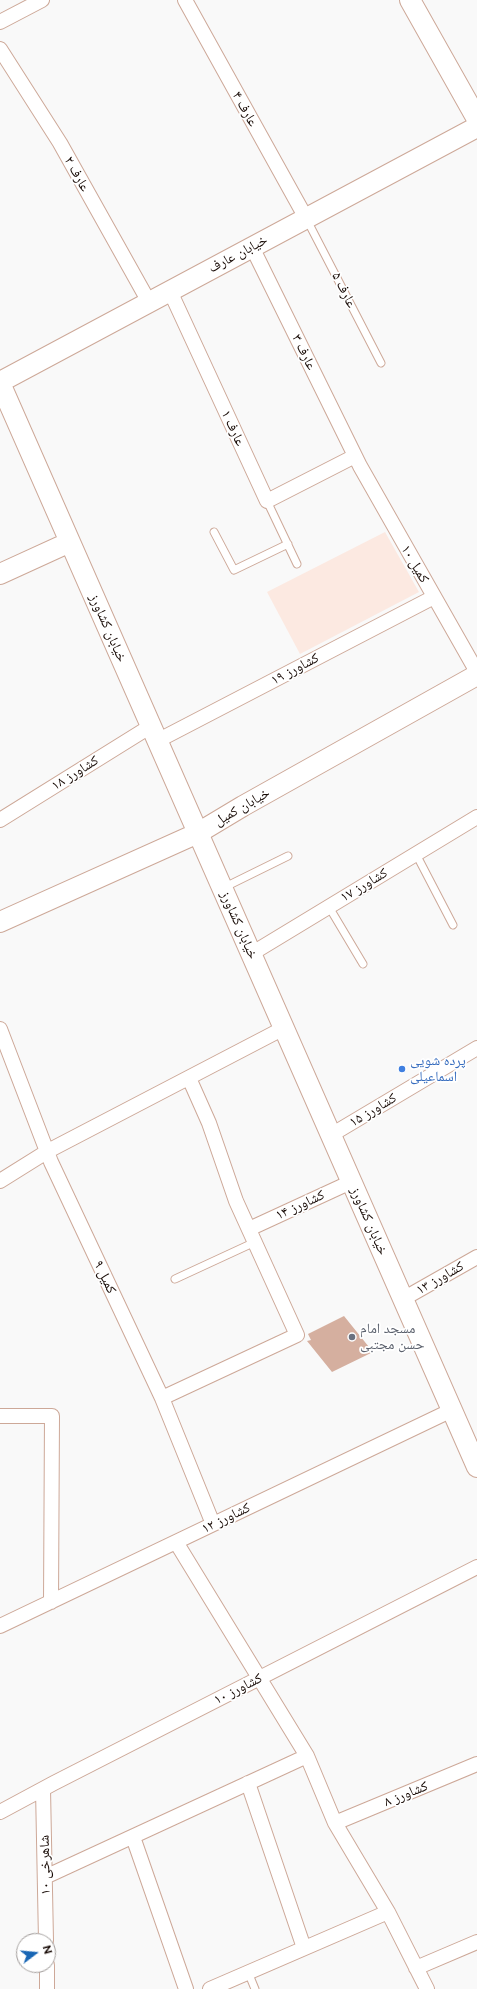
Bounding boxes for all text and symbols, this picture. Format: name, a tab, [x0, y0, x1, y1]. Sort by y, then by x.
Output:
street label: عارف ۴	[229, 88, 261, 130]
street label: عارف ۲	[61, 153, 93, 195]
street label: خیابان عارف	[206, 231, 270, 277]
street label: عارف ۵	[328, 269, 360, 311]
street label: عارف ۳	[288, 331, 320, 373]
street label: عارف ۱	[217, 407, 249, 449]
street label: کمیل ۱۰	[397, 542, 433, 586]
street label: خیابان کشاورز	[86, 591, 130, 665]
street label: کشاورز ۱۹	[268, 649, 322, 689]
street label: کشاورز ۱۸	[48, 752, 102, 794]
street label: خیابان کمیل	[211, 784, 273, 830]
street label: کشاورز ۱۷	[337, 864, 391, 906]
street label: خیابان کشاورز	[217, 888, 261, 962]
place label: پرده شویی اسماعیلی	[410, 1053, 466, 1086]
marker: پرده شویی اسماعیلی	[397, 1064, 407, 1074]
street label: کشاورز ۱۵	[346, 1089, 400, 1131]
street label: خیابان کشاورز	[347, 1184, 391, 1258]
street label: کشاورز ۱۴	[273, 1186, 327, 1224]
street label: کمیل ۹	[90, 1258, 120, 1296]
street label: کشاورز ۱۳	[413, 1258, 467, 1298]
place label: مسجد امام حسن مجتبی	[360, 1321, 424, 1354]
marker: مسجد امام حسن مجتبی	[347, 1332, 357, 1342]
street label: کشاورز ۱۲	[199, 1499, 253, 1537]
street label: کشاورز ۱۰	[211, 1670, 265, 1708]
street label: کشاورز ۸	[382, 1778, 430, 1810]
street label: شاهرخی ۱۰	[36, 1835, 54, 1895]
north arrow	[16, 1933, 56, 1973]
text: N	[40, 1944, 54, 1956]

